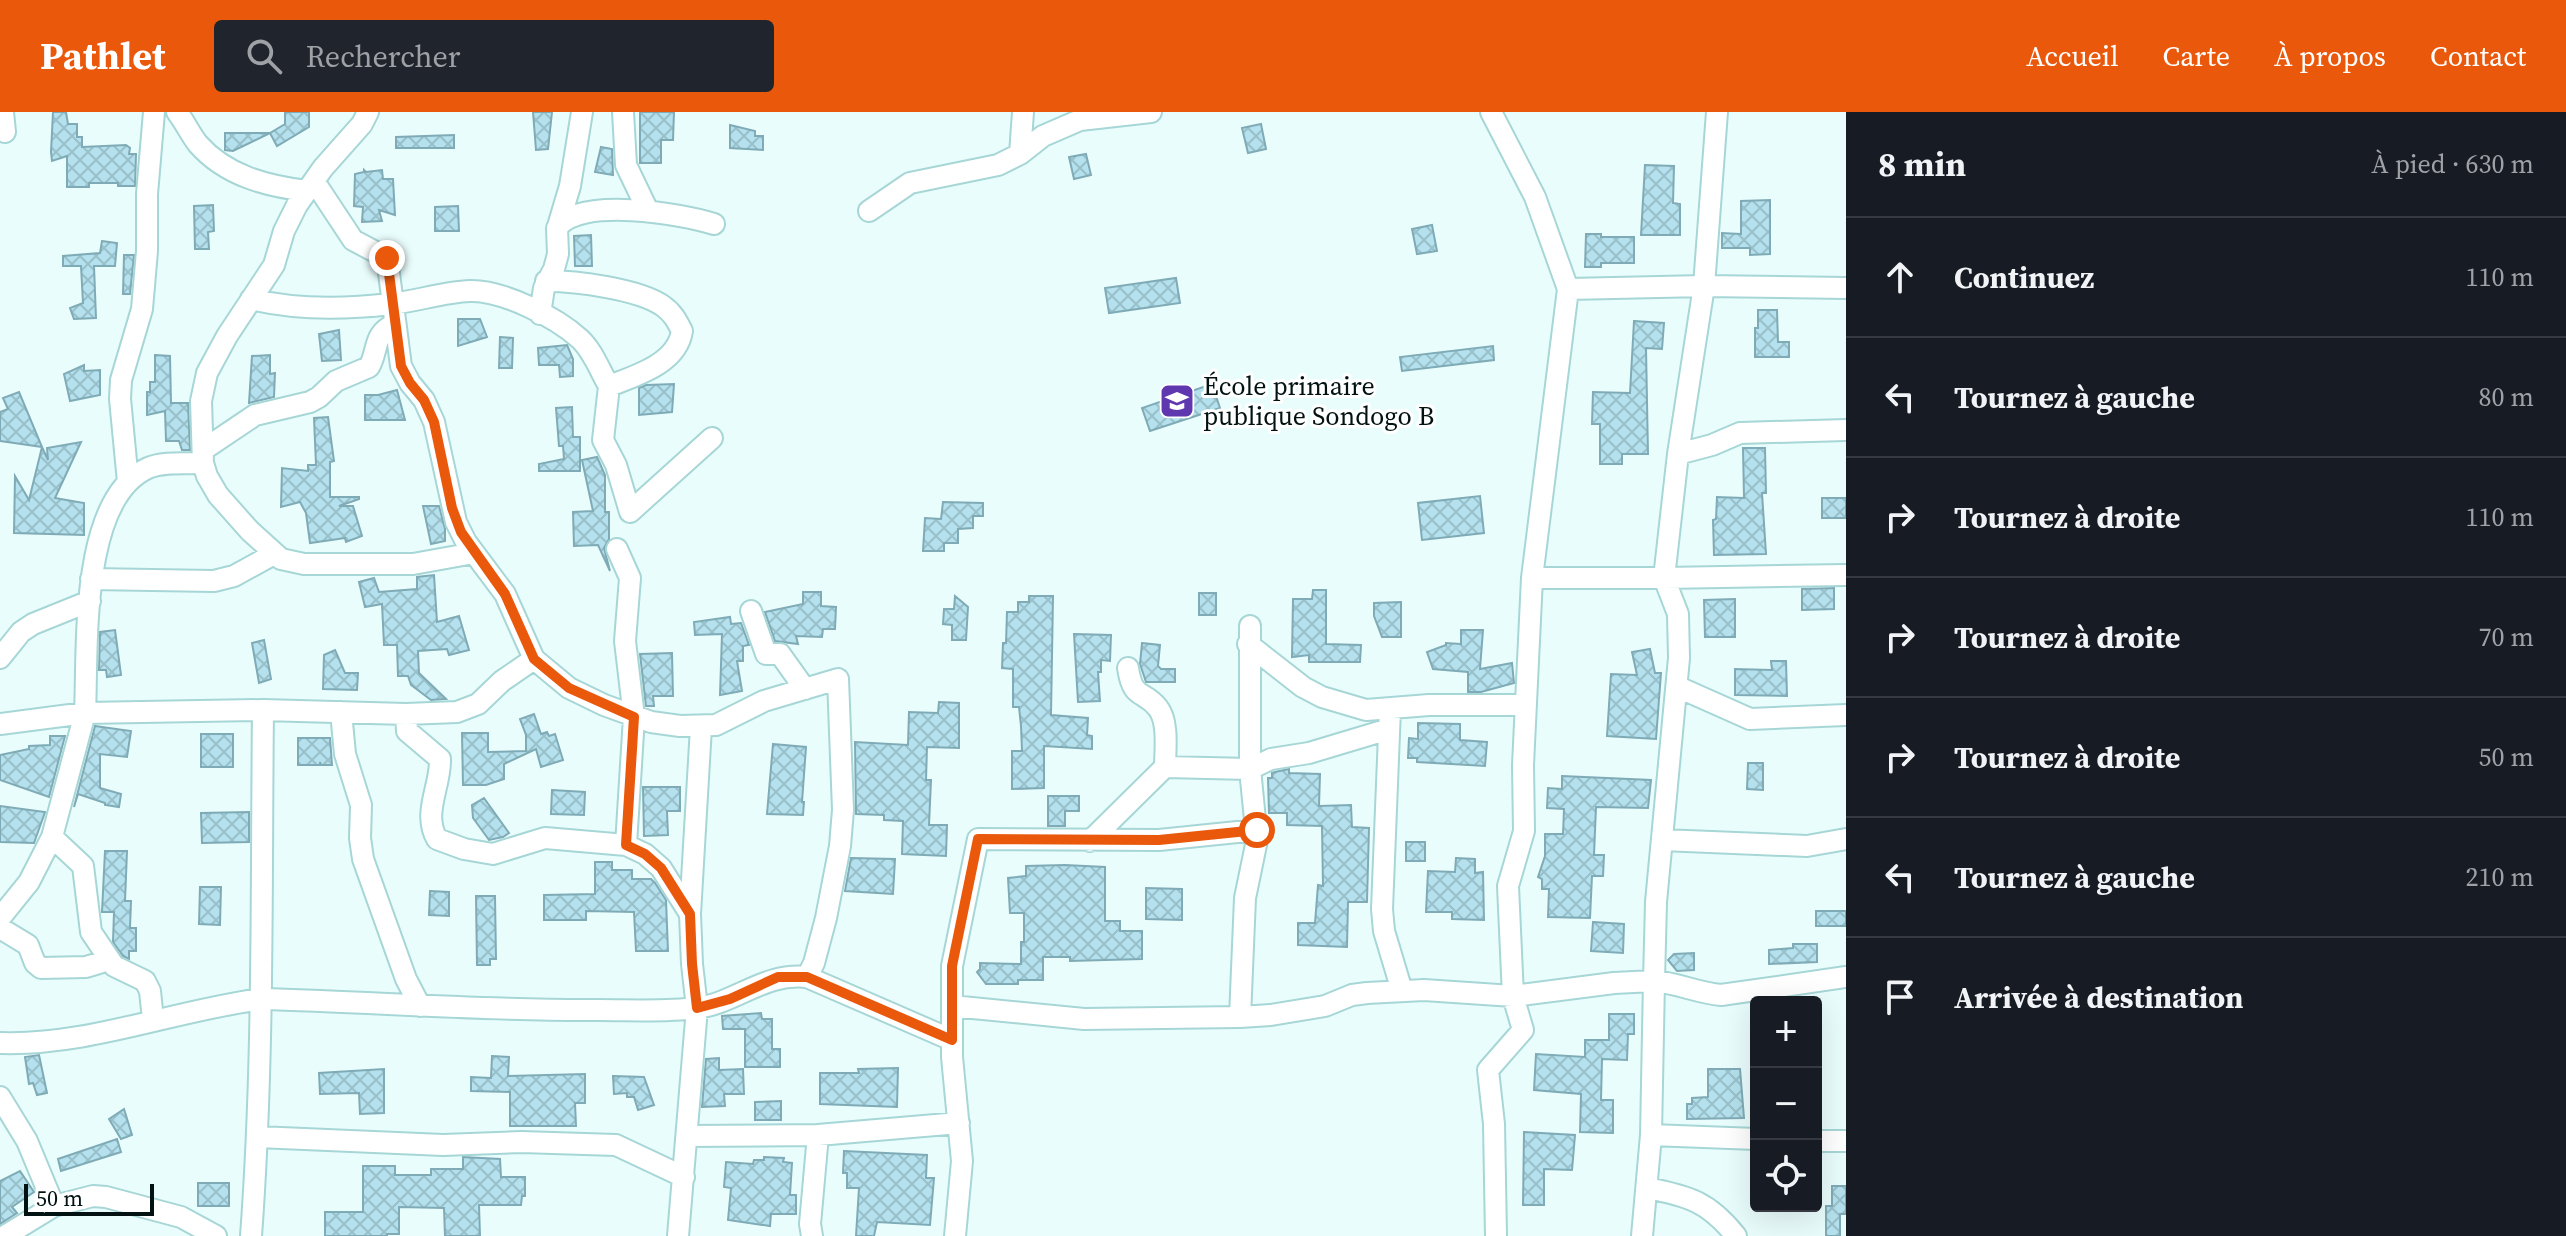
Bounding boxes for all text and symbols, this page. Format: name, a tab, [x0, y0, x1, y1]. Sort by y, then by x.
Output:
search box	[214, 20, 774, 92]
text: Pathlet	[40, 30, 166, 82]
icon: search	[242, 34, 286, 78]
text: Rechercher	[306, 36, 461, 77]
text: Accueil	[2026, 37, 2119, 75]
text: Carte	[2163, 37, 2230, 75]
text: À propos	[2274, 37, 2386, 75]
text: Contact	[2430, 37, 2526, 75]
text: 8 min	[1878, 141, 1966, 187]
text: À pied · 630 m	[2371, 146, 2534, 182]
route end	[369, 240, 405, 276]
icon: ahead	[1878, 255, 1922, 299]
text: Continuez	[1954, 257, 2094, 298]
text: 110 m	[2466, 259, 2534, 295]
place label: École primaire publique Sondogo B	[1203, 368, 1434, 434]
icon: left	[1878, 375, 1922, 419]
text: Tournez à gauche	[1954, 377, 2195, 418]
text: 80 m	[2479, 379, 2534, 415]
school or university icon: École primaire publique Sondogo B	[1158, 382, 1196, 420]
icon: right	[1878, 495, 1922, 539]
text: Tournez à droite	[1954, 497, 2180, 538]
text: 110 m	[2466, 499, 2534, 535]
icon: right	[1878, 615, 1922, 659]
text: Tournez à droite	[1954, 617, 2180, 658]
text: 70 m	[2479, 619, 2534, 655]
icon: right	[1878, 735, 1922, 779]
text: Tournez à droite	[1954, 737, 2180, 778]
text: 50 m	[2479, 739, 2534, 775]
route start	[1239, 812, 1275, 848]
icon: left	[1878, 855, 1922, 899]
text: Tournez à gauche	[1954, 857, 2195, 898]
text: 210 m	[2466, 859, 2534, 895]
icon: arrive	[1878, 975, 1922, 1019]
text: Arrivée à destination	[1954, 977, 2244, 1018]
map controls	[1750, 996, 1822, 1212]
button: +	[1750, 996, 1822, 1068]
button: −	[1750, 1068, 1822, 1140]
button: locate	[1750, 1140, 1822, 1212]
scale bar	[24, 1180, 154, 1216]
text: 50 m	[36, 1183, 83, 1213]

